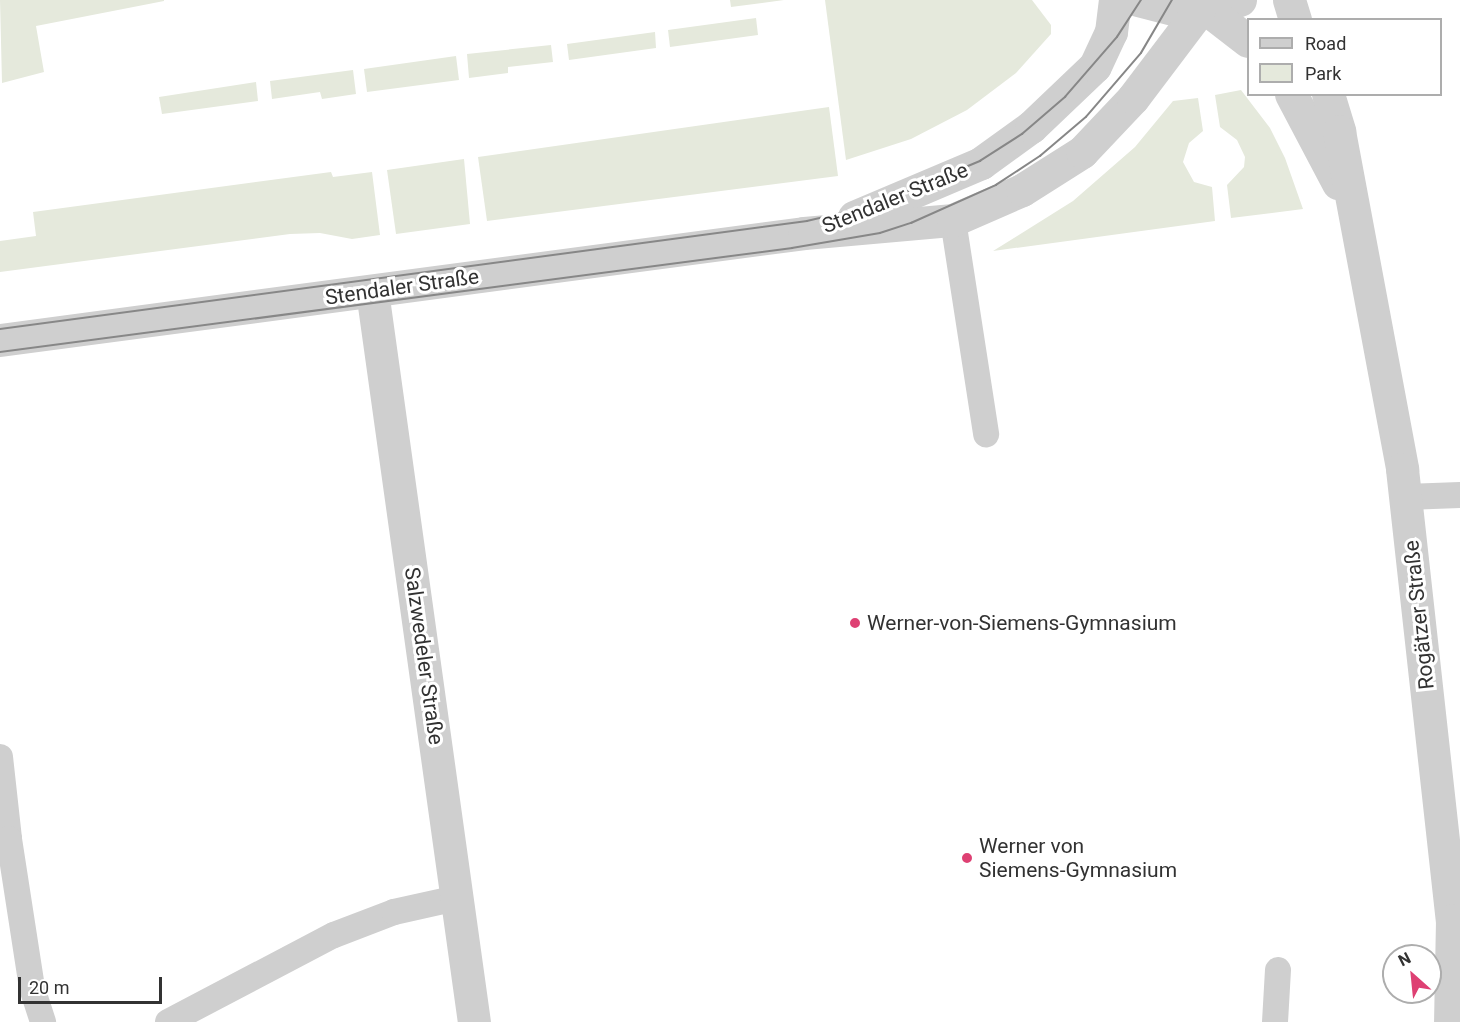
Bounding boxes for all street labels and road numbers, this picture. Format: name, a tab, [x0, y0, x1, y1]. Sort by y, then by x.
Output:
street label: Stendaler Straße	[818, 157, 972, 239]
street label: Stendaler Straße	[324, 264, 480, 310]
street label: Rogätzer Straße	[1399, 539, 1439, 691]
street label: Salzwedeler Straße	[399, 566, 449, 746]

